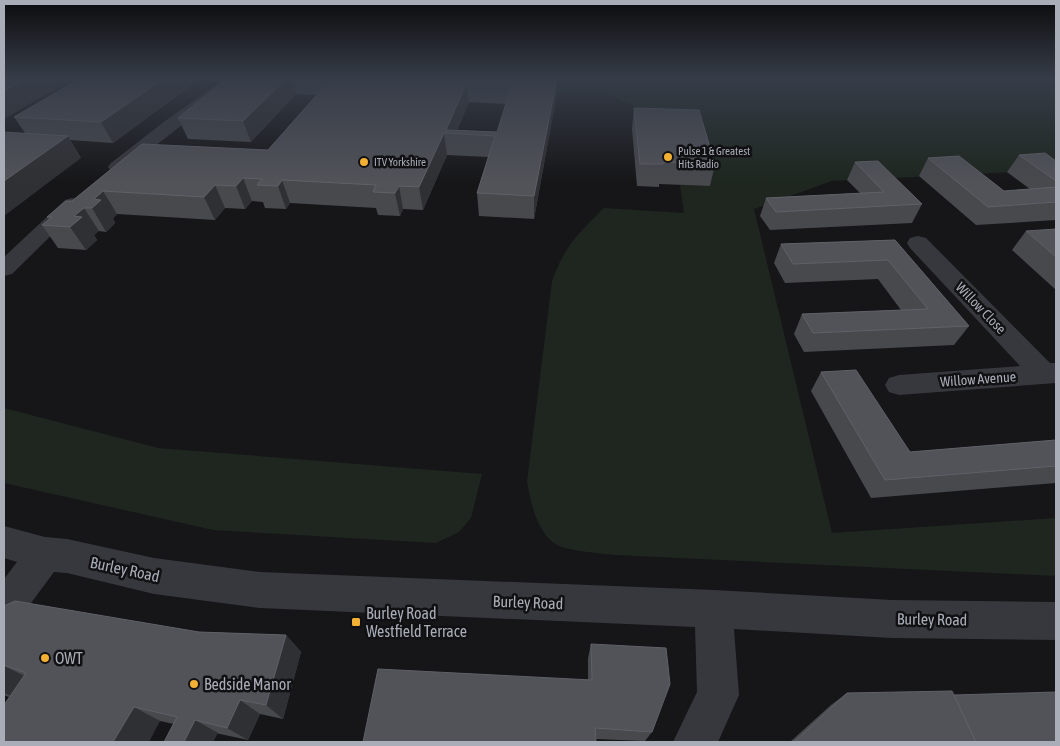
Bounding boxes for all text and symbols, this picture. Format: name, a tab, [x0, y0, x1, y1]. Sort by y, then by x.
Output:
place label: Pulse 1 & Greatest Hits Radio	[678, 145, 750, 170]
marker: Pulse 1 & Greatest Hits Radio	[662, 151, 674, 163]
marker: ITV Yorkshire	[358, 156, 370, 168]
place label: ITV Yorkshire	[374, 156, 426, 168]
street label: Willow Close	[953, 279, 1009, 337]
street label: Willow Avenue	[939, 368, 1017, 390]
street label: Burley Road	[88, 553, 161, 586]
street label: Burley Road	[492, 592, 564, 613]
place label: Burley Road Westfield Terrace	[366, 604, 467, 640]
street label: Burley Road	[897, 609, 967, 630]
marker: Burley Road Westfield Terrace	[350, 616, 362, 628]
place label: OWT	[55, 649, 83, 667]
marker: OWT	[39, 652, 51, 664]
place label: Bedside Manor	[204, 675, 291, 693]
marker: Bedside Manor	[188, 678, 200, 690]

